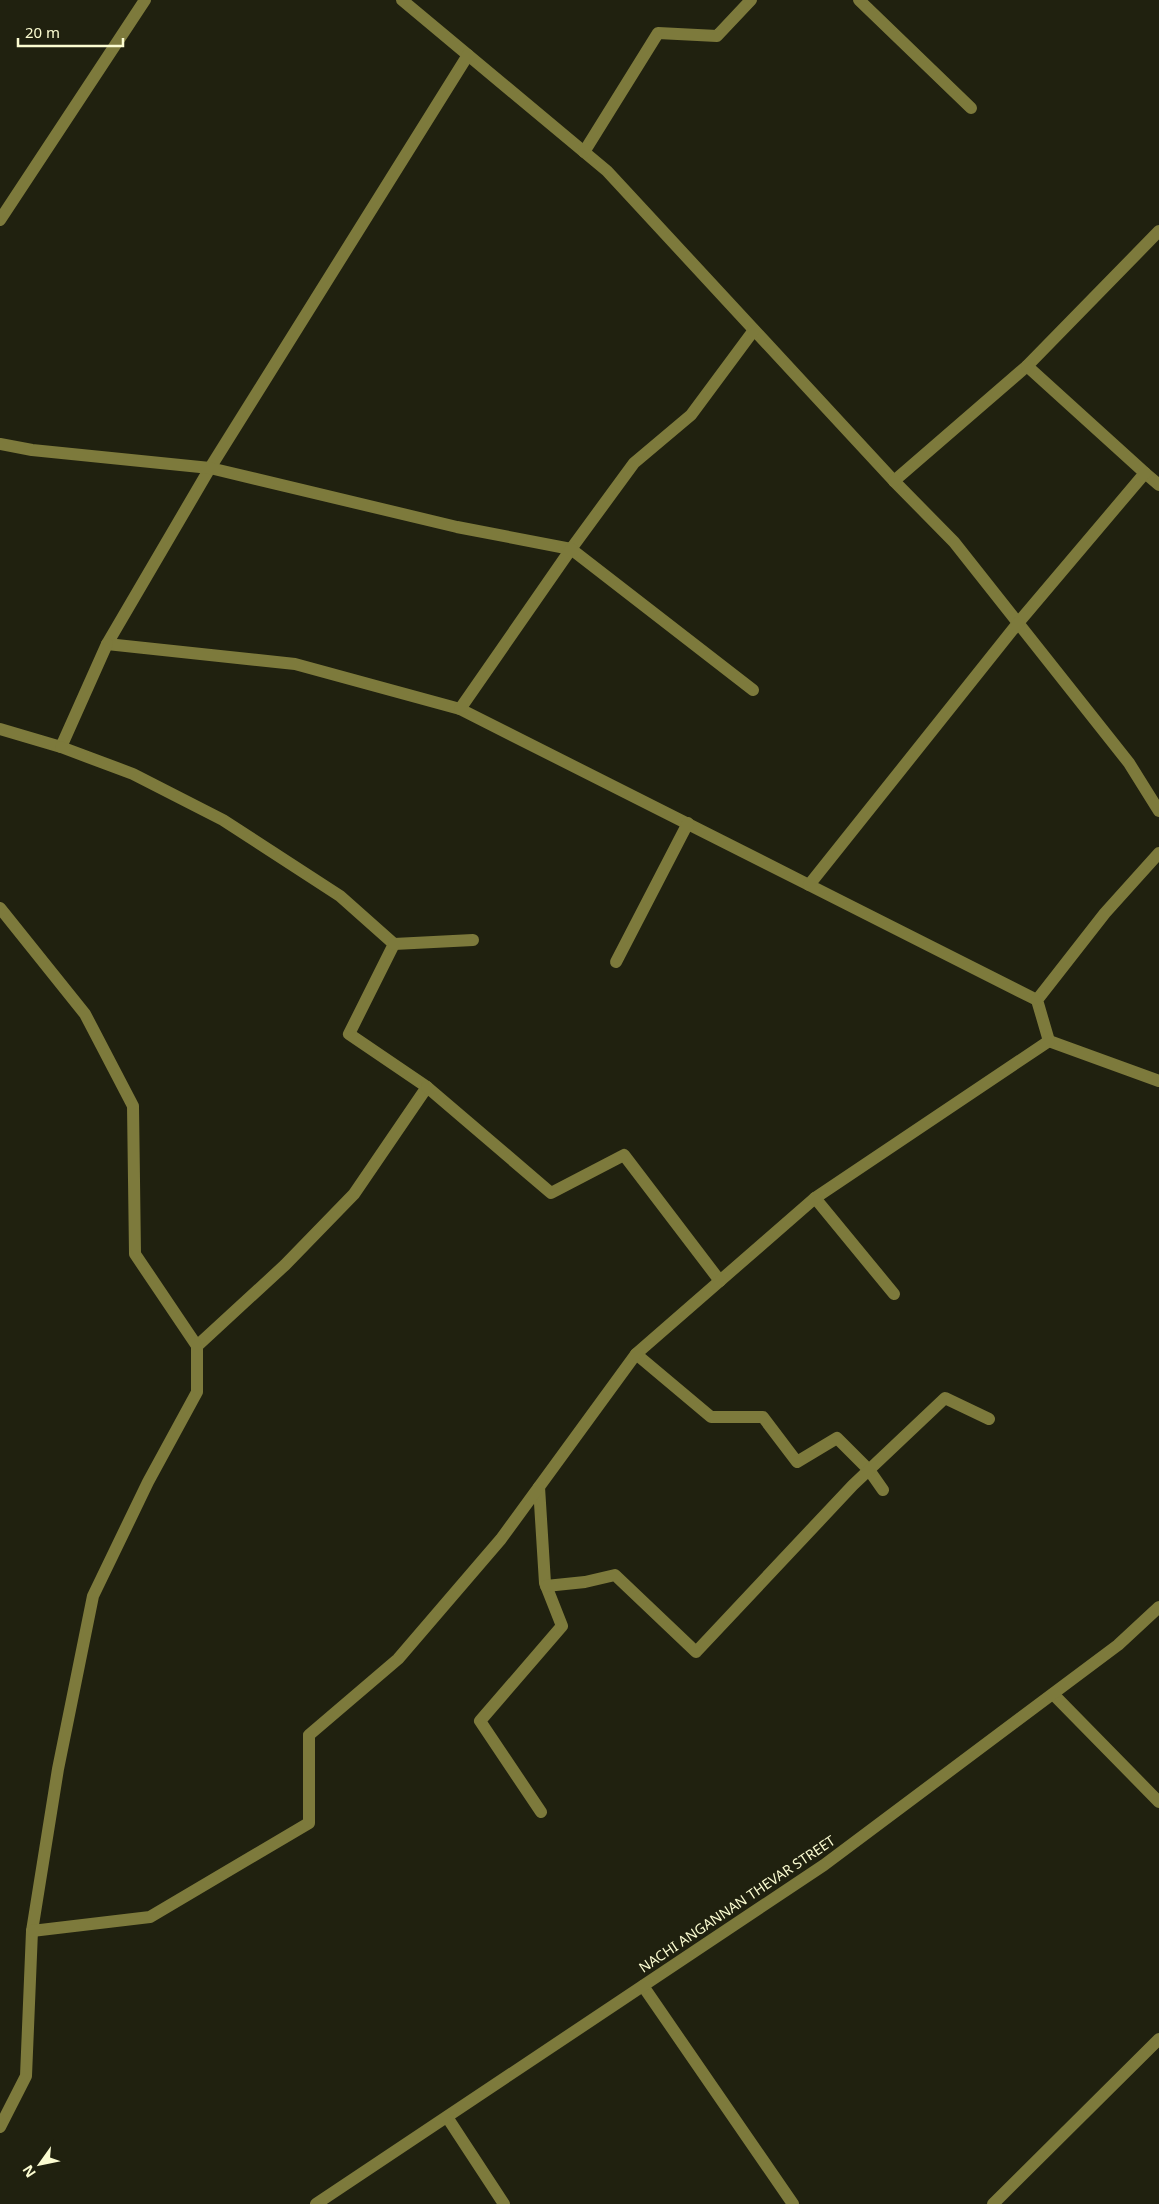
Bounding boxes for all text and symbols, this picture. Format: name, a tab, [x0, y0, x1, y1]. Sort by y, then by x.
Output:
scale bar	[18, 15, 122, 47]
text: 20 m	[25, 22, 60, 42]
street label: NACHI ANGANNAN THEVAR STREET	[635, 1831, 839, 1977]
north arrow	[15, 2139, 65, 2189]
text: N	[18, 2161, 40, 2181]

